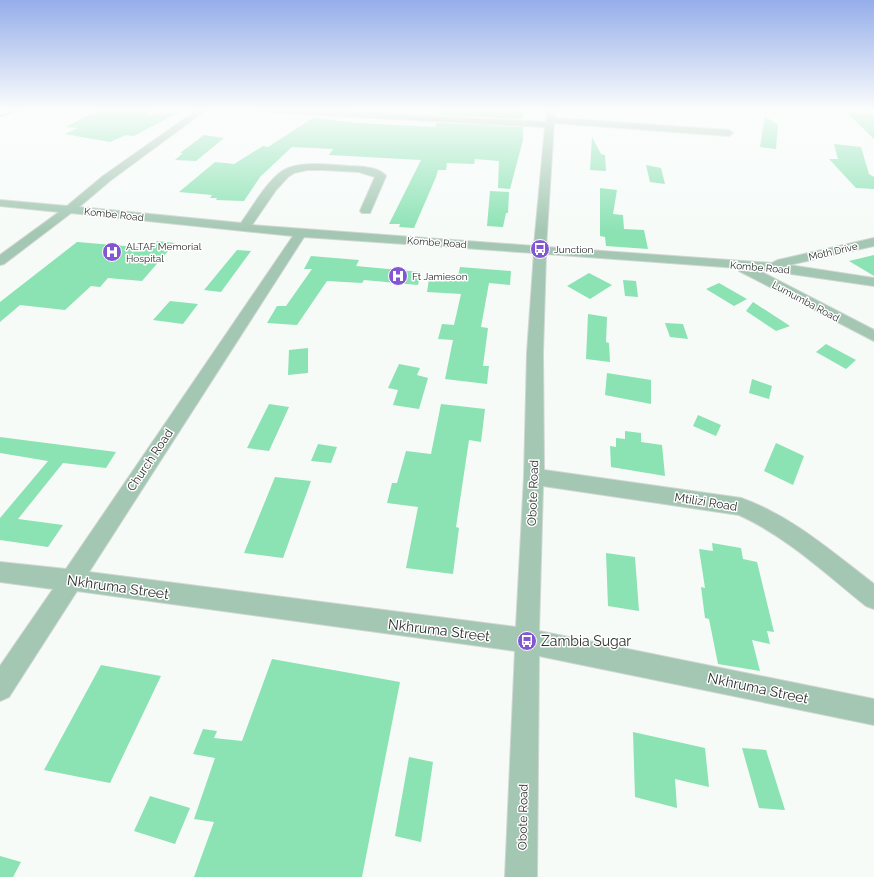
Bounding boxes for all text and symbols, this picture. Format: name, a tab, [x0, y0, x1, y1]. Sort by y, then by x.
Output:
street label: Kombe Road	[84, 206, 144, 223]
street label: Kombe Road	[407, 235, 467, 250]
bus stop icon: Junction	[529, 238, 551, 260]
street label: Moth Drive	[807, 240, 859, 262]
hospital icon: ALTAF Memorial Hospital	[101, 241, 123, 263]
place label: ALTAF Memorial Hospital	[126, 241, 202, 264]
place label: Junction	[554, 244, 594, 255]
street label: Kombe Road	[730, 259, 790, 276]
hospital icon: Ft Jamieson	[387, 265, 409, 287]
place label: Ft Jamieson	[412, 271, 468, 282]
street label: Lumumba Road	[770, 279, 841, 324]
street label: Church Road	[124, 426, 176, 494]
street label: Obote Road	[525, 460, 541, 526]
street label: Mtilizi Road	[674, 490, 738, 514]
street label: Nkhruma Street	[66, 572, 170, 602]
street label: Nkhruma Street	[387, 616, 491, 644]
bus stop icon: Zambia Sugar	[516, 630, 538, 652]
place label: Zambia Sugar	[541, 633, 631, 649]
street label: Nkhruma Street	[706, 670, 810, 707]
street label: Obote Road	[515, 784, 531, 850]

